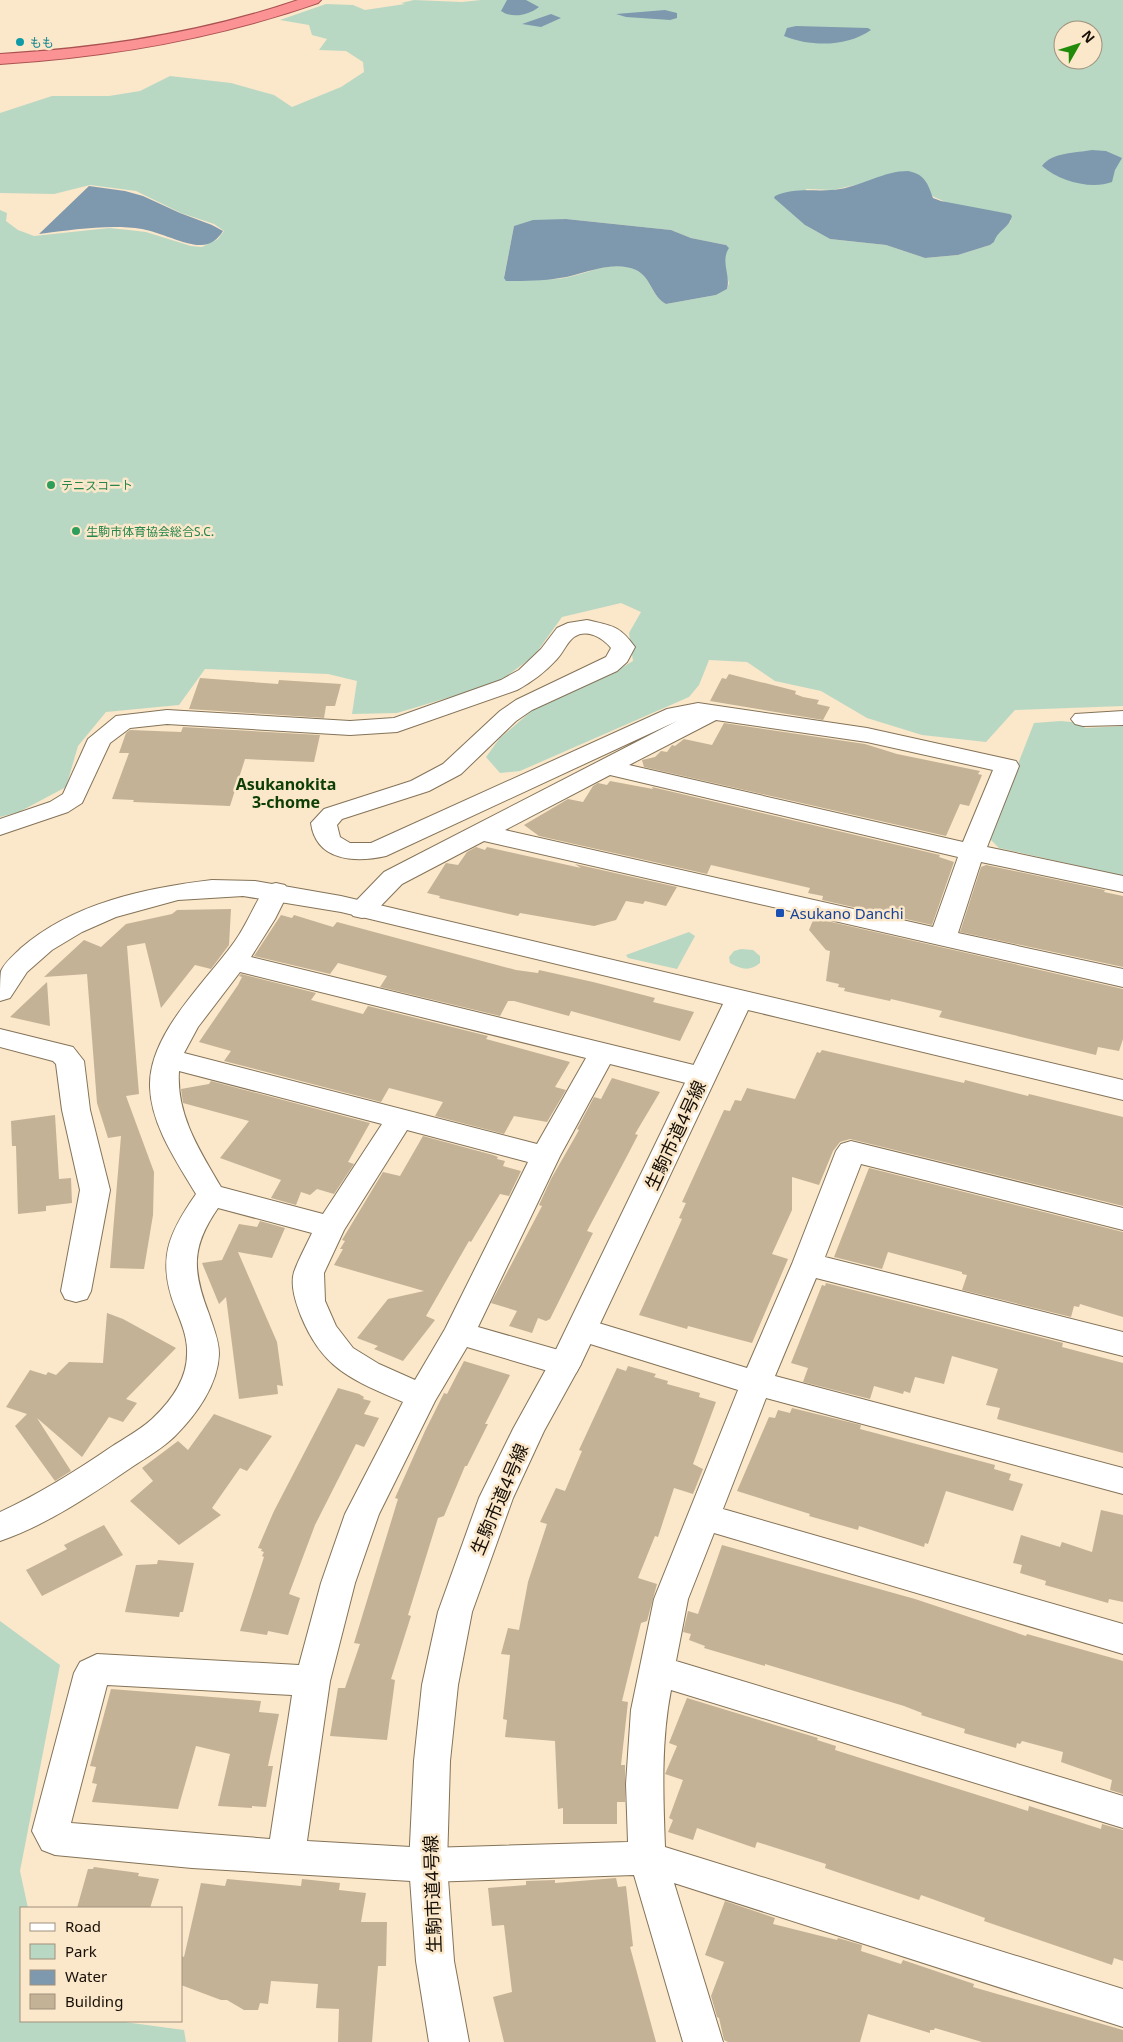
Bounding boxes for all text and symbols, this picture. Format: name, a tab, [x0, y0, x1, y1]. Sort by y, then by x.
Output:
north arrow	[1053, 20, 1103, 70]
text: N	[1078, 26, 1099, 47]
place label: もも	[30, 34, 54, 51]
marker: もも	[14, 36, 26, 48]
place label: テニスコート	[61, 477, 133, 494]
marker: テニスコート	[45, 479, 57, 491]
place label: 生駒市体育協会総合S.C.	[86, 523, 214, 540]
marker: 生駒市体育協会総合S.C.	[70, 525, 82, 537]
district label: Asukanokita 3-chome	[236, 773, 336, 813]
place label: Asukano Danchi	[790, 903, 904, 923]
marker: Asukano Danchi	[774, 907, 786, 919]
street label: 生駒市道4号線	[639, 1076, 711, 1194]
street label: 生駒市道4号線	[465, 1440, 533, 1558]
street label: 生駒市道4号線	[418, 1834, 446, 1954]
legend	[20, 1907, 182, 2022]
text: Road	[65, 1916, 101, 1936]
text: Park	[65, 1941, 97, 1961]
text: Water	[65, 1966, 107, 1986]
text: Building	[65, 1991, 123, 2011]

